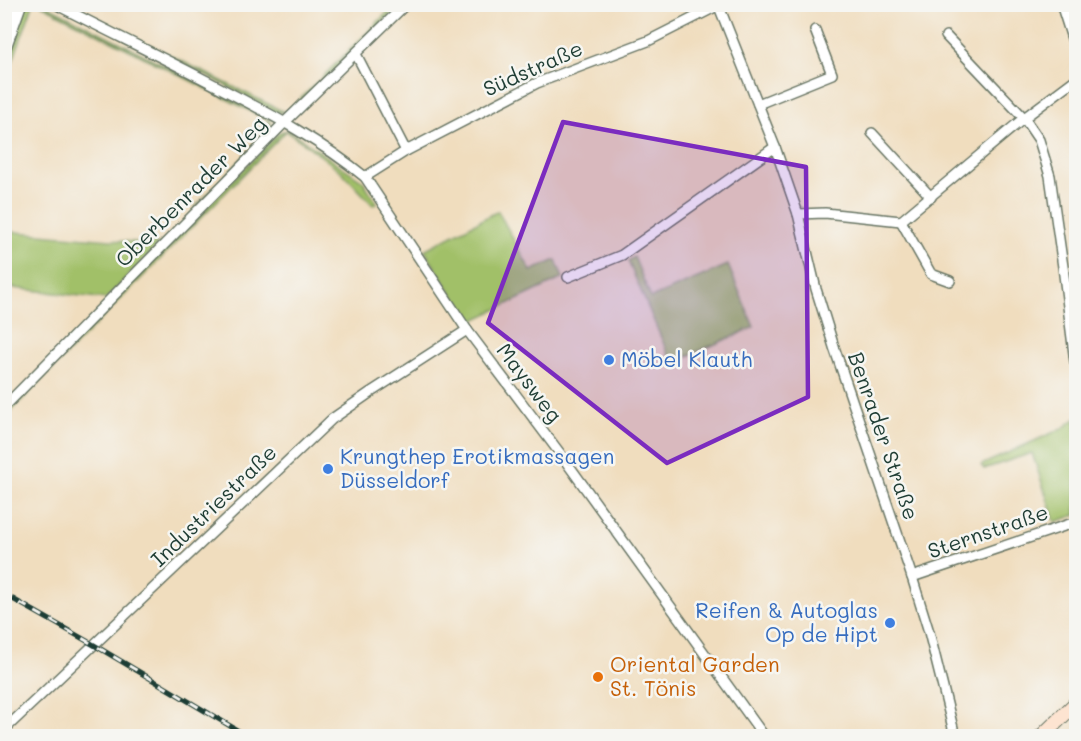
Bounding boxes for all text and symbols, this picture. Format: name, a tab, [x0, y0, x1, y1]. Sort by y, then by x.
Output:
street label: Südstraße	[478, 34, 586, 102]
street label: Oberbenrader Weg	[109, 110, 271, 272]
street label: Maysweg	[492, 337, 569, 427]
place label: Möbel Klauth	[621, 345, 752, 372]
street label: Benrader Straße	[843, 348, 926, 523]
marker: Möbel Klauth	[602, 353, 616, 367]
street label: Industriestraße	[144, 438, 281, 572]
place label: Krungthep Erotikmassagen Düsseldorf	[340, 442, 614, 493]
marker: Krungthep Erotikmassagen Düsseldorf	[321, 462, 335, 476]
street label: Sternstraße	[924, 497, 1051, 564]
place label: Reifen & Autoglas Op de Hipt	[695, 596, 878, 647]
marker: Reifen & Autoglas Op de Hipt	[883, 616, 897, 630]
place label: Oriental Garden St. Tönis	[610, 650, 780, 701]
marker: Oriental Garden St. Tönis	[591, 670, 605, 684]

